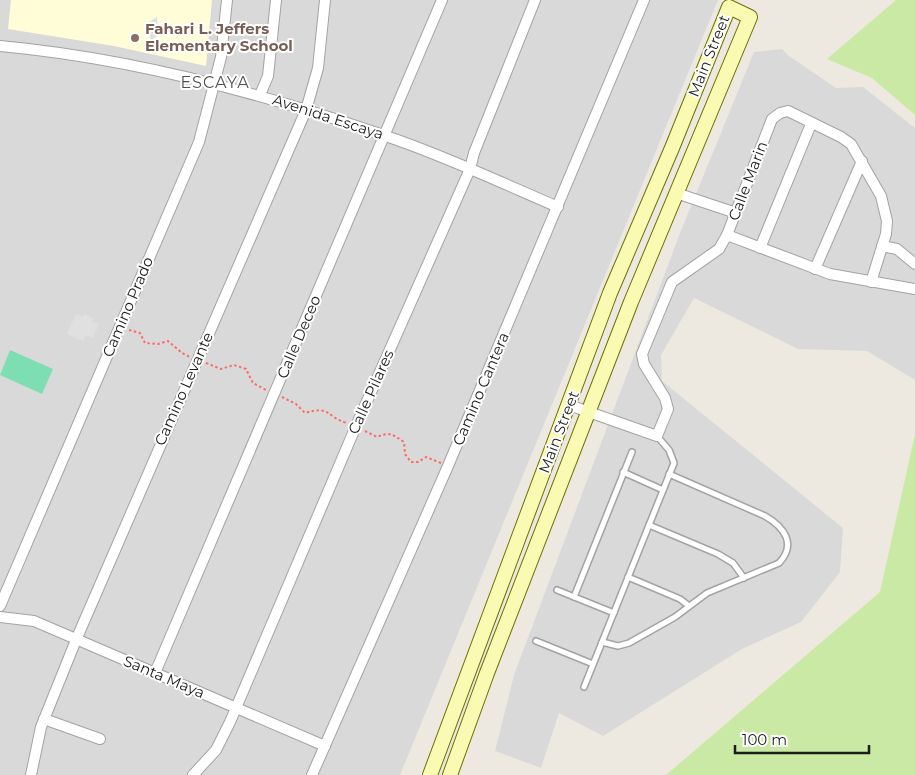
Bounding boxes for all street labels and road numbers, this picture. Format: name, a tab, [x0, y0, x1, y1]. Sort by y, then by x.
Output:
street label: Main Street	[684, 12, 734, 100]
street label: Avenida Escaya	[270, 90, 386, 143]
street label: Calle Marin	[724, 138, 771, 223]
street label: Camino Prado	[98, 254, 157, 360]
street label: Calle Deceo	[272, 292, 325, 381]
street label: Camino Levante	[150, 329, 217, 448]
street label: Camino Cantera	[448, 329, 513, 448]
street label: Calle Pilares	[343, 347, 398, 437]
street label: Main Street	[534, 388, 583, 476]
street label: Santa Maya	[121, 651, 208, 702]

